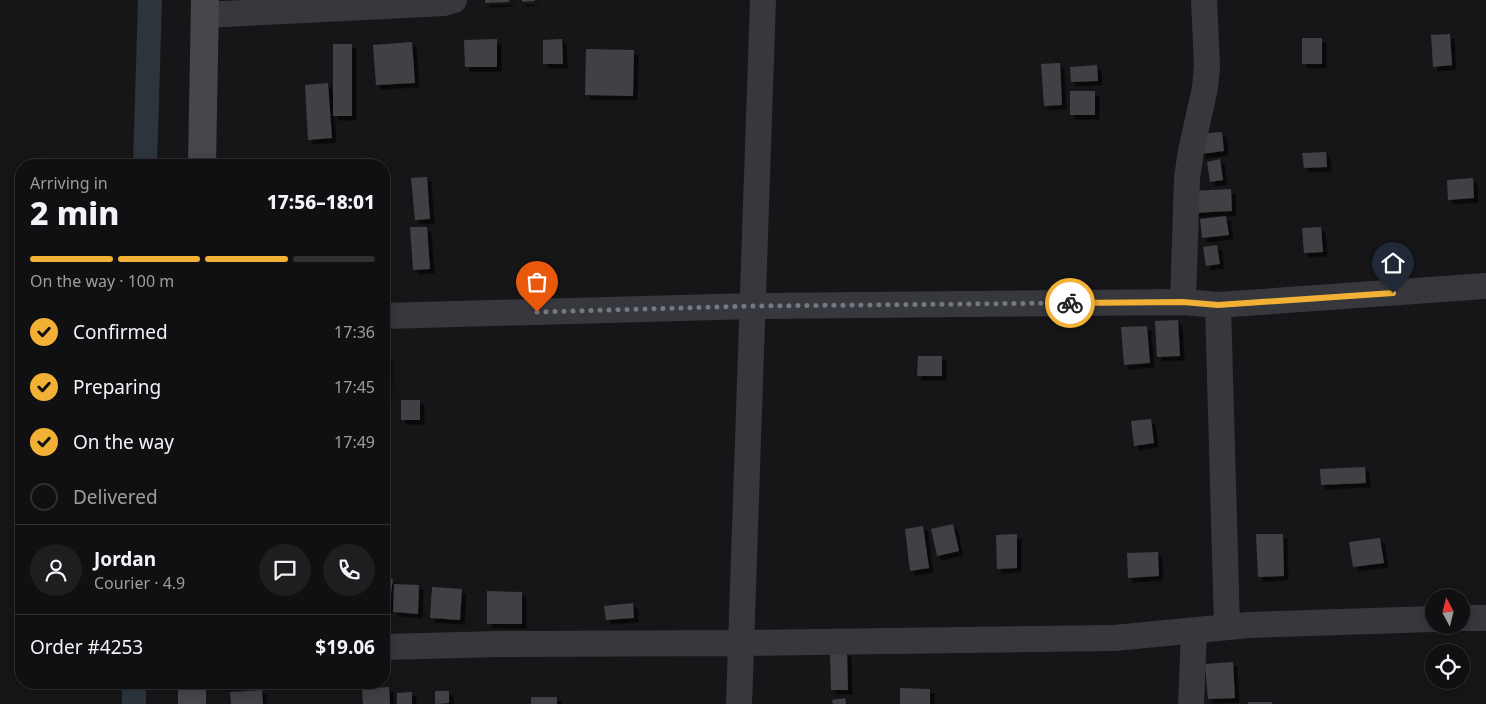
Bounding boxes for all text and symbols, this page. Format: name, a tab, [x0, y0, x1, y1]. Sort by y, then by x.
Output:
text: Arriving in	[30, 172, 108, 194]
text: 17:56–18:01	[267, 189, 375, 215]
text: 2 min	[30, 191, 119, 234]
pin	[1372, 242, 1414, 293]
icon: home	[1379, 249, 1407, 277]
pin	[516, 261, 558, 312]
icon: bag	[523, 268, 551, 296]
text: On the way · 100 m	[30, 270, 174, 292]
courier	[1045, 278, 1095, 328]
icon: bike	[1056, 289, 1084, 317]
icon: check	[30, 318, 58, 346]
text: Confirmed	[73, 319, 168, 345]
text: 17:36	[334, 321, 375, 343]
icon: check	[30, 373, 58, 401]
text: Preparing	[73, 374, 161, 400]
text: 17:45	[334, 376, 375, 398]
icon: check	[30, 428, 58, 456]
text: On the way	[73, 429, 174, 455]
text: 17:49	[334, 431, 375, 453]
text: Delivered	[73, 484, 158, 510]
button: person	[30, 544, 82, 596]
button: chat	[259, 544, 311, 596]
button: phone	[323, 544, 375, 596]
text: Jordan	[94, 546, 156, 572]
text: Courier · 4.9	[94, 572, 185, 594]
north arrow	[1425, 589, 1470, 634]
map controls	[1425, 589, 1470, 689]
text: Order #4253	[30, 634, 143, 660]
text: $19.06	[315, 634, 375, 660]
button: locate	[1425, 644, 1470, 689]

